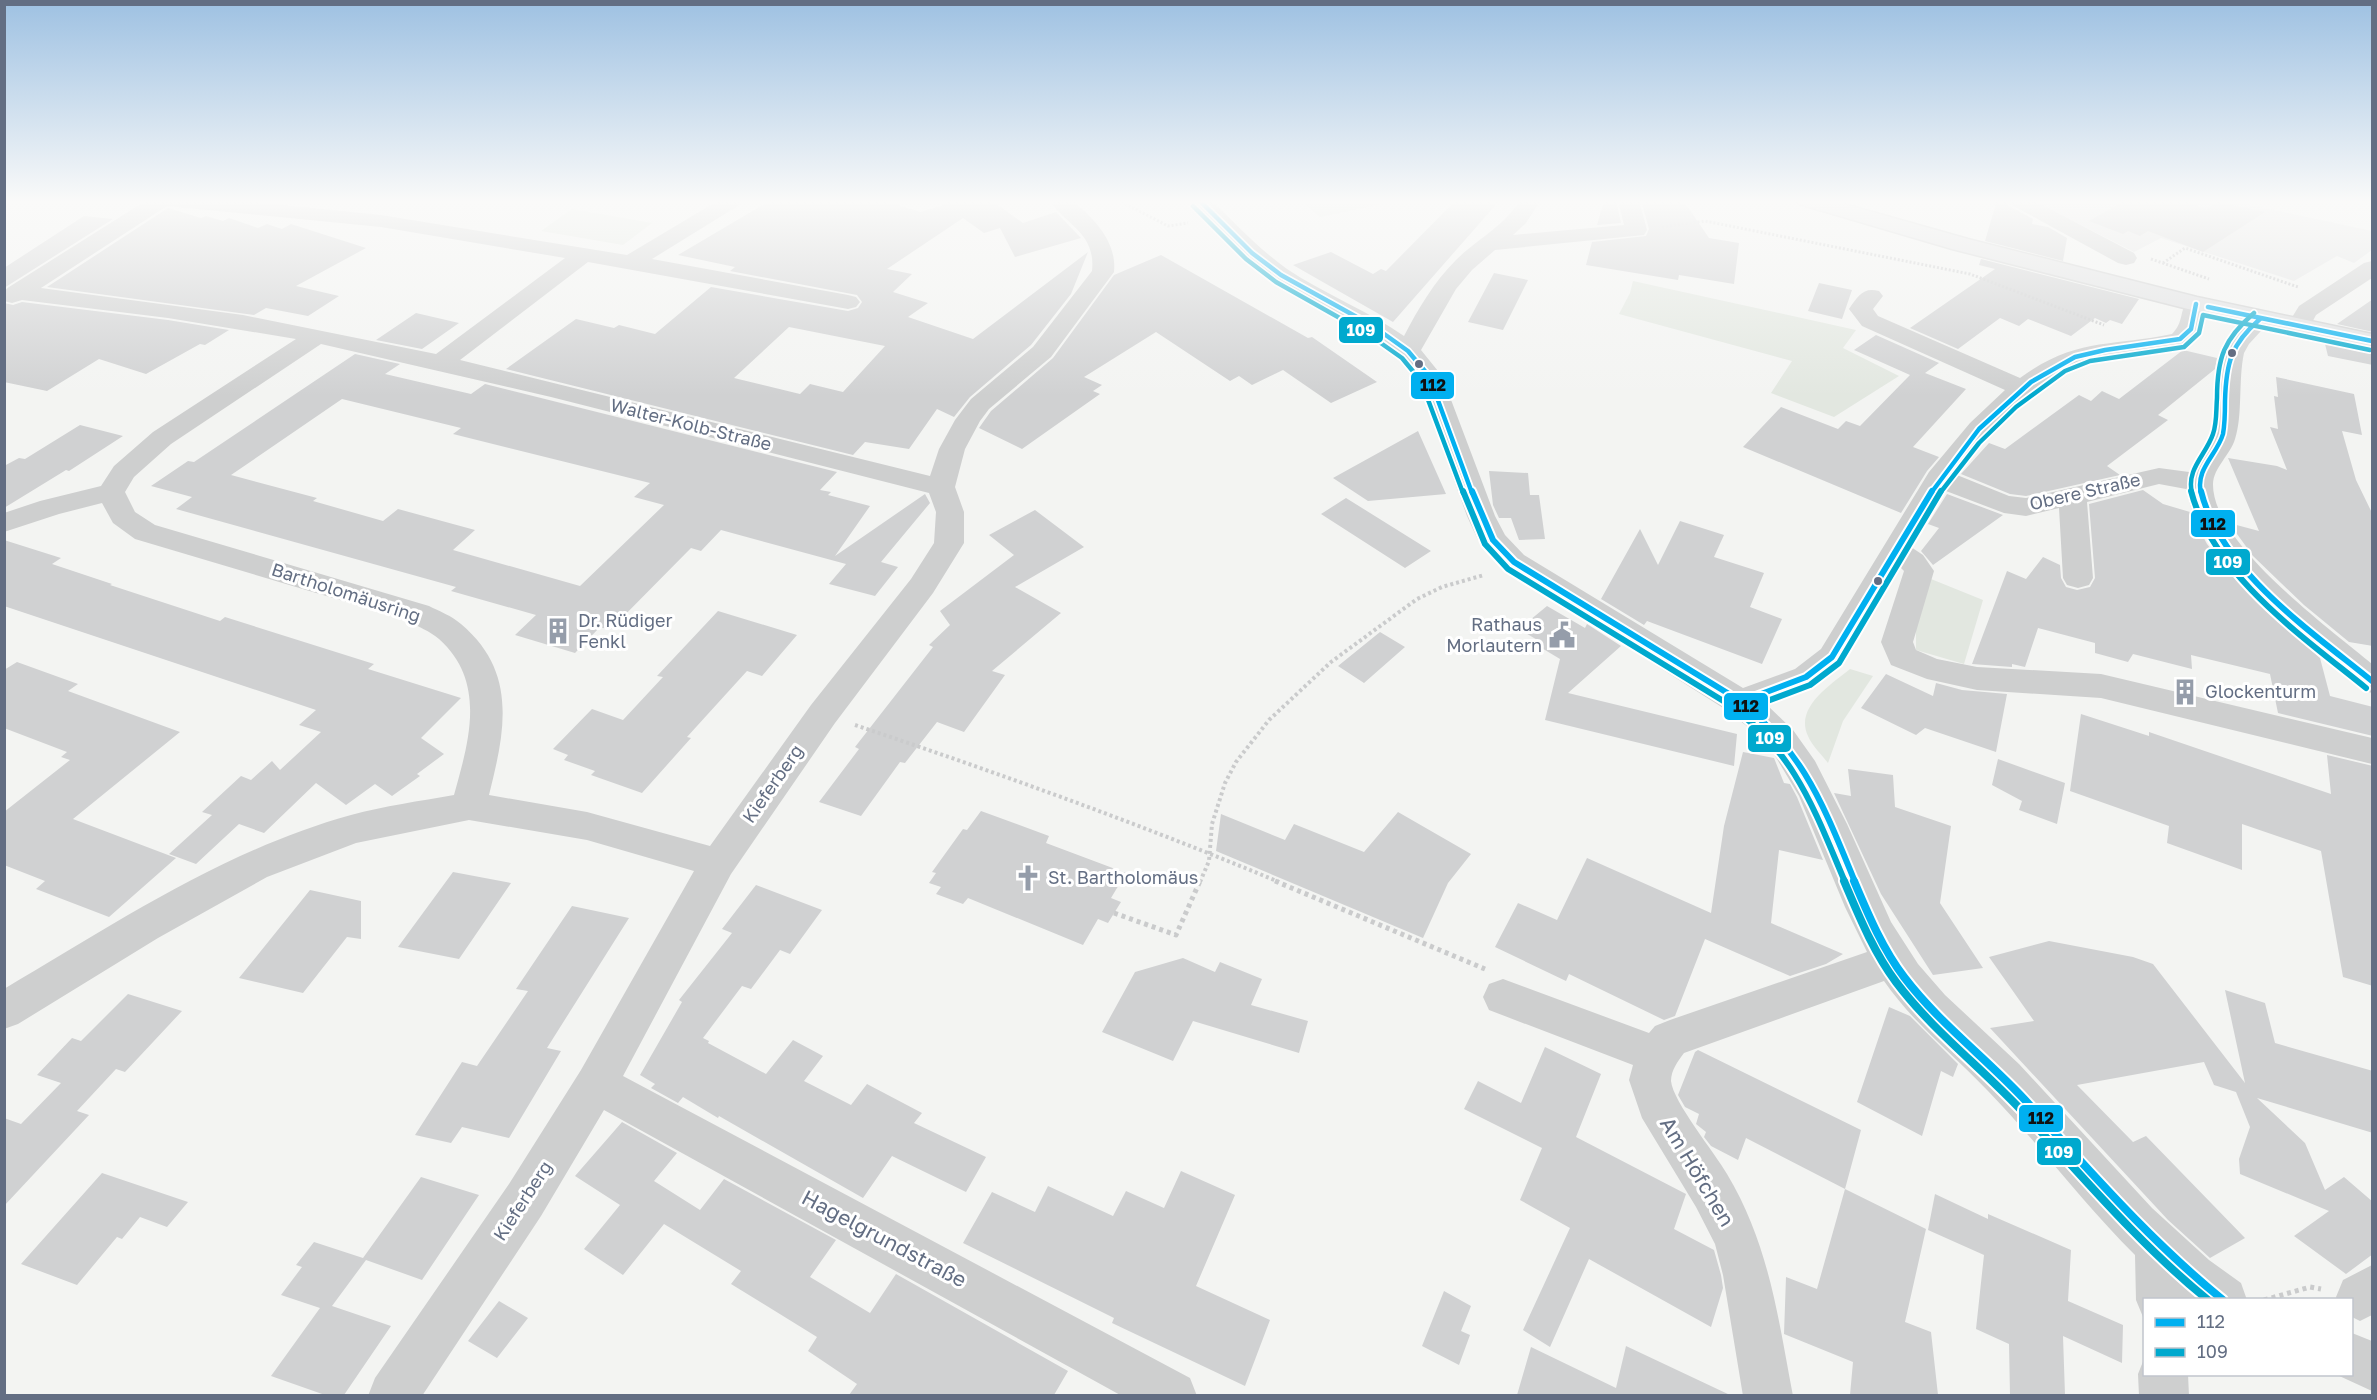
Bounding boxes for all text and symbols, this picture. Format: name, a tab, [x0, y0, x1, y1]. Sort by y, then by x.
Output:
line badge: 109	[1338, 316, 1384, 344]
text: 109	[1347, 320, 1375, 340]
unlabelled marker	[2226, 347, 2238, 359]
unlabelled marker	[1413, 358, 1425, 370]
line badge: 112	[1410, 371, 1455, 400]
text: 112	[1420, 375, 1446, 395]
street label: Walter-Kolb-Straße	[608, 393, 774, 455]
street label: Obere Straße	[2027, 468, 2142, 514]
line badge: 112	[2190, 509, 2236, 538]
text: 112	[2200, 514, 2226, 534]
line badge: 109	[2205, 548, 2251, 576]
text: 109	[2214, 552, 2242, 572]
street label: Bartholomäusring	[269, 558, 424, 627]
unlabelled marker	[1872, 575, 1884, 587]
place label: Dr. Rüdiger Fenkl	[578, 609, 673, 652]
place label: Rathaus Morlautern	[1446, 613, 1542, 656]
building icon: Dr. Rüdiger Fenkl	[543, 616, 573, 646]
public building icon: Rathaus Morlautern	[1547, 620, 1577, 650]
building icon: Glockenturm	[2170, 677, 2200, 707]
place label: Glockenturm	[2205, 680, 2316, 702]
line badge: 112	[1723, 692, 1769, 721]
text: 112	[1733, 696, 1759, 716]
line badge: 109	[1747, 724, 1792, 753]
text: 109	[1756, 728, 1784, 748]
street label: Kieferberg	[737, 740, 807, 827]
church icon: St. Bartholomäus	[1013, 863, 1043, 893]
place label: St. Bartholomäus	[1048, 866, 1198, 888]
line badge: 112	[2018, 1104, 2064, 1133]
text: 112	[2028, 1108, 2054, 1128]
street label: Am Höfchen	[1655, 1112, 1741, 1231]
line badge: 109	[2036, 1137, 2082, 1166]
text: 109	[2045, 1142, 2073, 1162]
street label: Kieferberg	[488, 1156, 556, 1245]
street label: Hagelgrundstraße	[798, 1184, 971, 1293]
legend	[2143, 1298, 2353, 1376]
text: 112	[2197, 1310, 2225, 1332]
text: 109	[2197, 1340, 2228, 1362]

